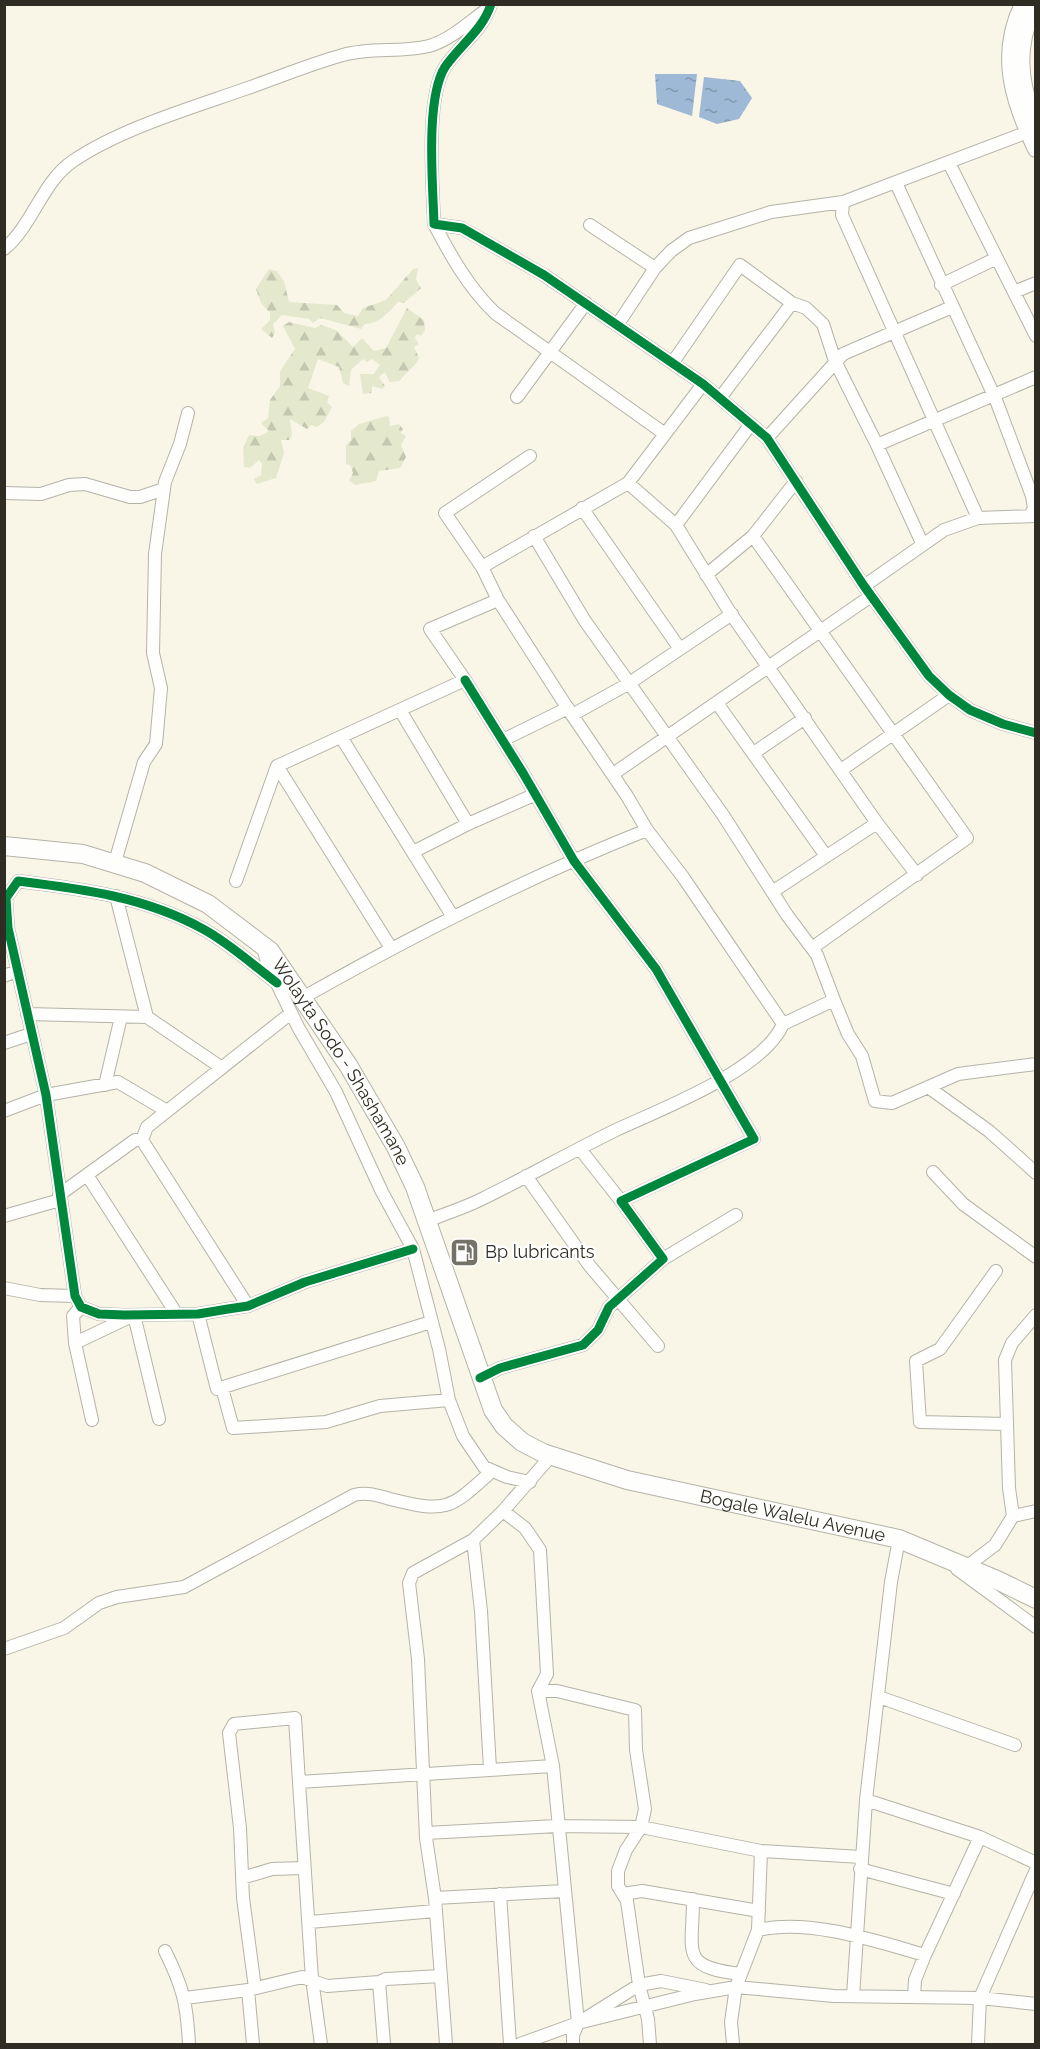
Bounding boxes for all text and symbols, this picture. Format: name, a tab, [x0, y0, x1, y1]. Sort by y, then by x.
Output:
street label: Wolayta Sodo - Shashamane	[268, 954, 414, 1169]
fuel station icon: Bp lubricants	[448, 1236, 480, 1268]
place label: Bp lubricants	[485, 1241, 595, 1262]
street label: Bogale Walelu Avenue	[698, 1485, 888, 1546]

